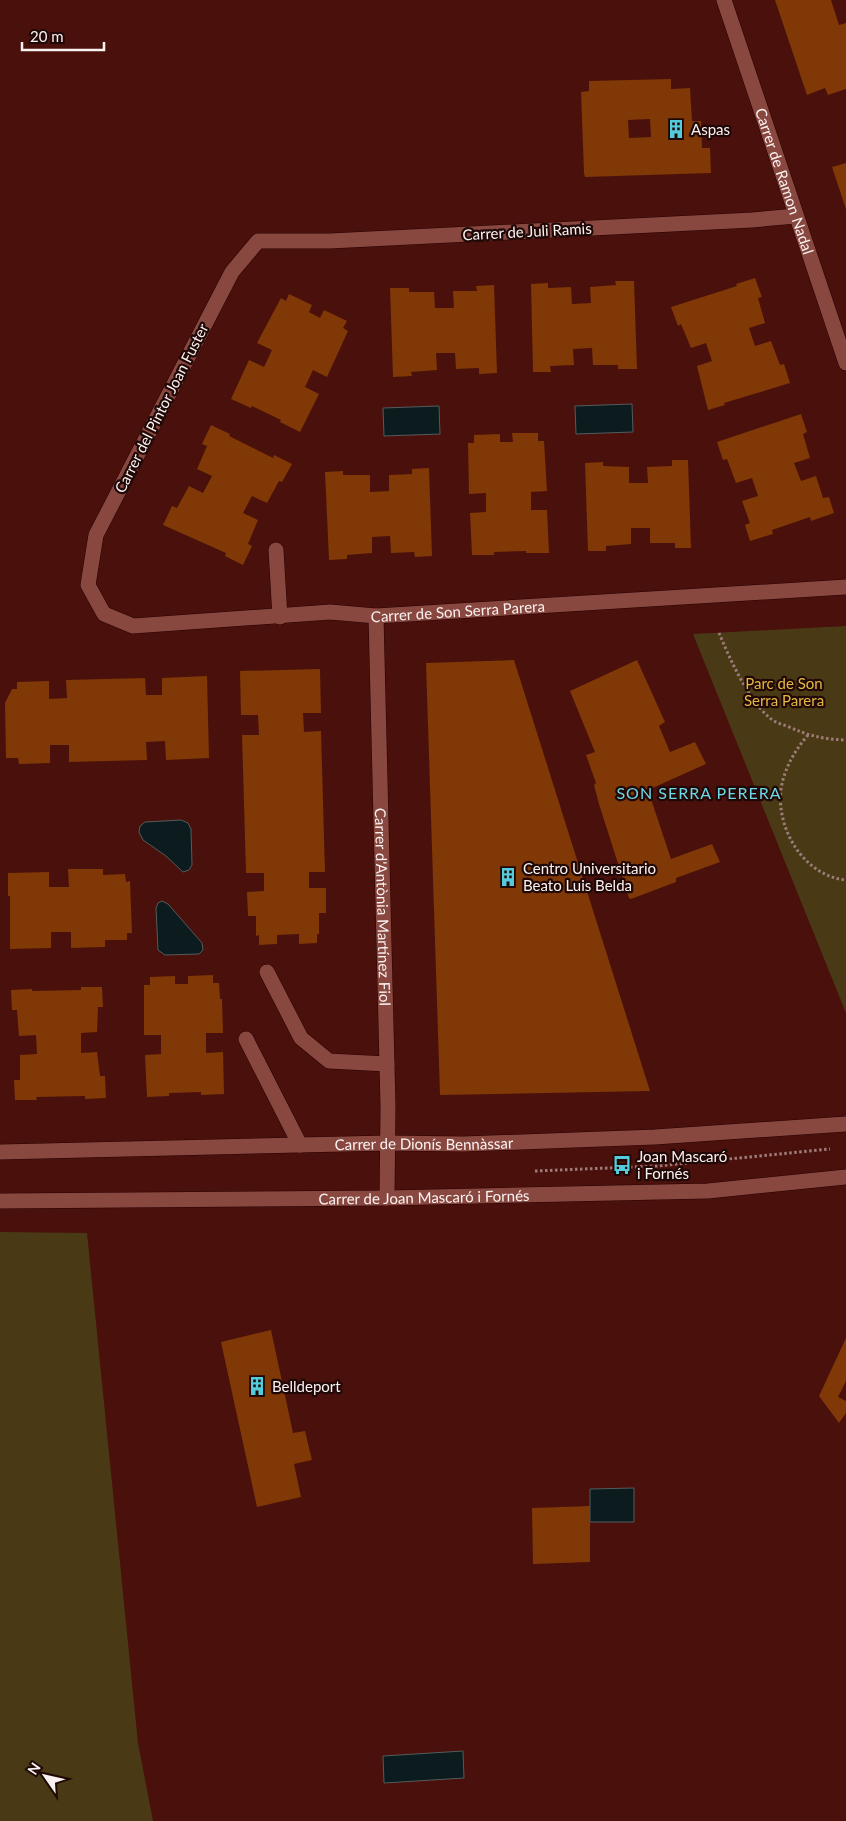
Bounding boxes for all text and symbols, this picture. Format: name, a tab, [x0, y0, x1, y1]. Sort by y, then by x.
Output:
scale bar	[22, 20, 105, 52]
text: 20 m	[30, 27, 64, 45]
street label: Carrer de Ramon Nadal	[752, 106, 818, 257]
building icon: Aspas	[665, 118, 687, 140]
place label: Aspas	[691, 120, 730, 138]
street label: Carrer de Juli Ramis	[462, 219, 592, 243]
street label: Carrer del Pintor Joan Fuster	[110, 320, 212, 496]
street label: Carrer de Son Serra Parera	[370, 597, 545, 625]
park label: Parc de Son Serra Parera	[744, 674, 824, 709]
district label: SON SERRA PERERA	[616, 783, 782, 802]
street label: Carrer d'Antònia Martínez Fiol	[372, 808, 395, 1006]
place label: Centro Universitario Beato Luis Belda	[523, 859, 656, 894]
building icon: Centro Universitario Beato Luis Belda	[497, 866, 519, 888]
street label: Carrer de Dionís Bennàssar	[334, 1133, 514, 1153]
place label: Joan Mascaró i Fornés	[637, 1147, 727, 1182]
bus stop icon: Joan Mascaró i Fornés	[611, 1154, 633, 1176]
street label: Carrer de Joan Mascaró i Fornés	[318, 1186, 530, 1208]
building icon: Belldeport	[246, 1375, 268, 1397]
place label: Belldeport	[272, 1377, 341, 1395]
north arrow	[20, 1751, 70, 1801]
text: N	[24, 1759, 44, 1778]

